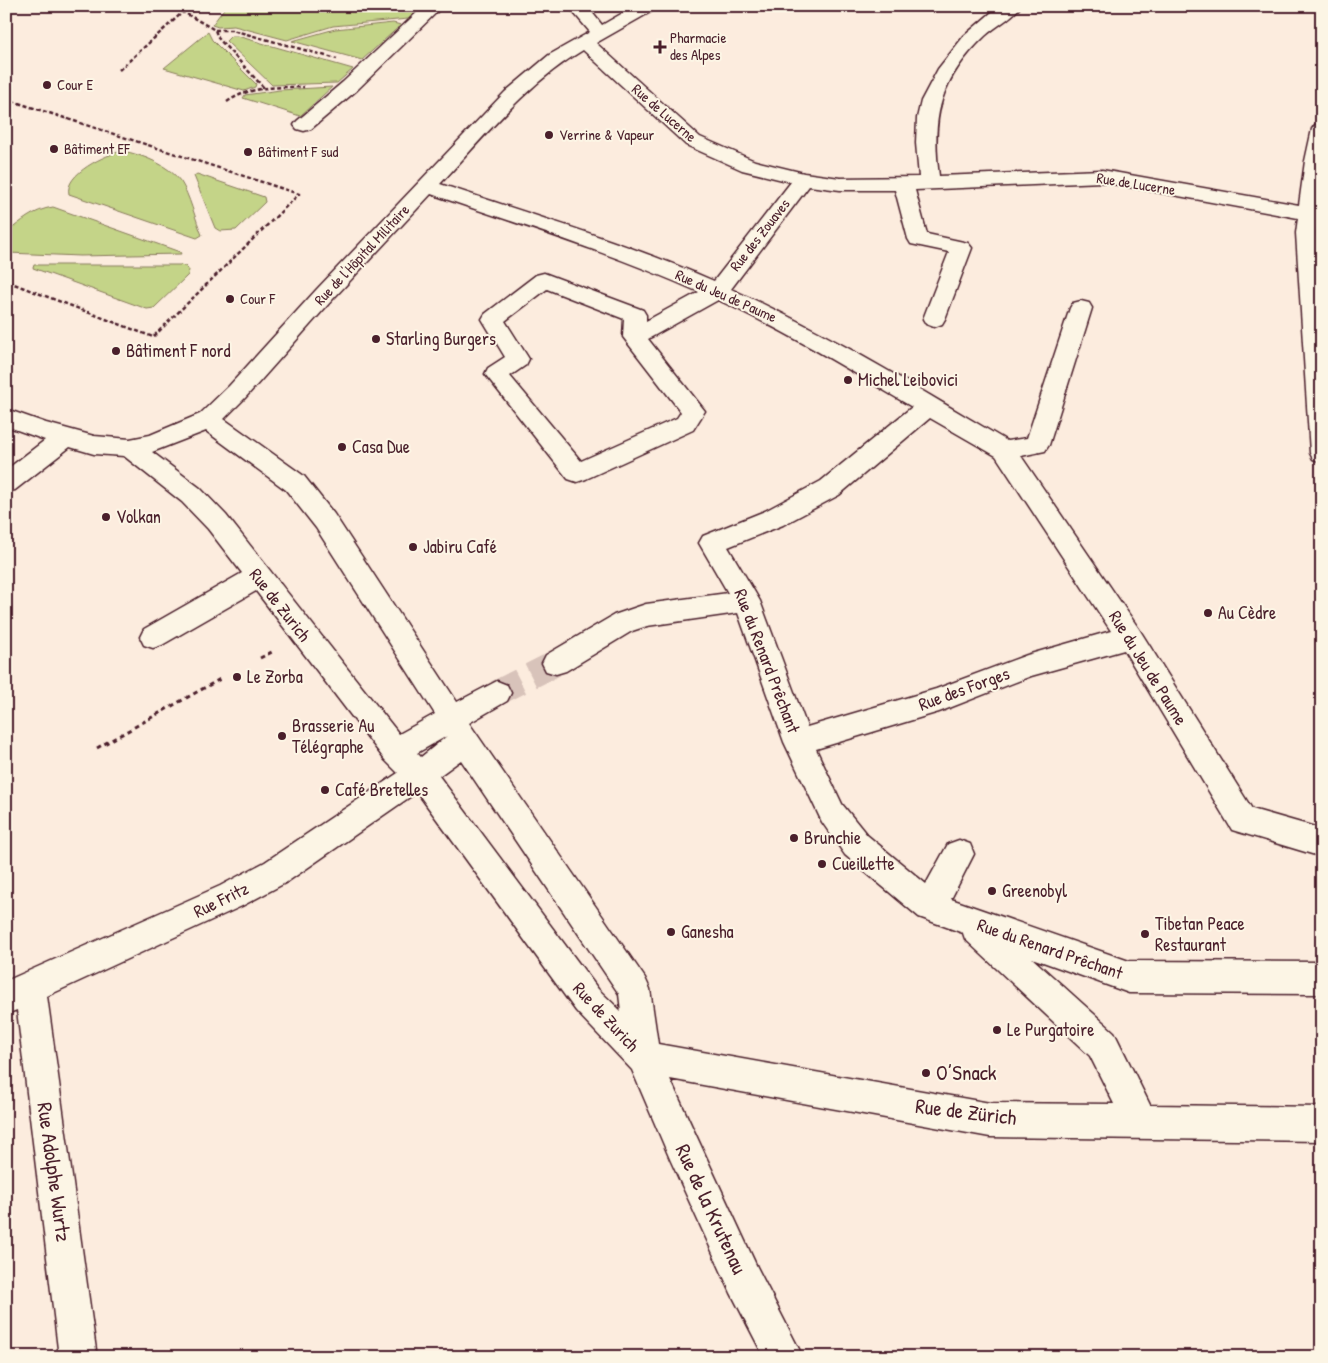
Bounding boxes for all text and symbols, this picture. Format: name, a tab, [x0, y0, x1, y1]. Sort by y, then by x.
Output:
place label: Pharmacie des Alpes	[670, 27, 726, 65]
marker: Pharmacie des Alpes	[654, 41, 666, 53]
place label: Cour E	[57, 74, 93, 95]
marker: Cour E	[41, 79, 53, 91]
street label: Rue de Lucerne	[627, 79, 701, 147]
place label: Verrine & Vapeur	[559, 124, 655, 145]
marker: Verrine & Vapeur	[543, 129, 555, 141]
place label: Bâtiment EF	[64, 138, 130, 159]
place label: Bâtiment F sud	[258, 141, 338, 162]
marker: Bâtiment EF	[48, 143, 60, 155]
marker: Bâtiment F sud	[242, 146, 254, 158]
street label: Rue de Lucerne	[1095, 167, 1177, 200]
street label: Rue des Zouaves	[725, 194, 795, 275]
street label: Rue de l'Hôpital Militaire	[309, 200, 414, 310]
street label: Rue du Jeu de Paume	[672, 264, 780, 327]
place label: Cour F	[240, 288, 275, 309]
marker: Cour F	[224, 293, 236, 305]
place label: Starling Burgers	[386, 326, 496, 351]
marker: Starling Burgers	[370, 333, 382, 345]
place label: Bâtiment F nord	[126, 338, 231, 363]
marker: Bâtiment F nord	[110, 345, 122, 357]
place label: Michel Leibovici	[858, 367, 958, 392]
marker: Michel Leibovici	[842, 374, 854, 386]
place label: Casa Due	[352, 434, 410, 459]
marker: Casa Due	[336, 441, 348, 453]
place label: Volkan	[116, 504, 161, 529]
marker: Volkan	[100, 511, 112, 523]
place label: Jabiru Café	[423, 534, 497, 559]
marker: Jabiru Café	[407, 541, 419, 553]
street label: Rue de Zurich	[244, 563, 317, 647]
street label: Rue du Renard Prêchant	[728, 585, 807, 737]
place label: Au Cèdre	[1218, 600, 1276, 625]
street label: Rue du Jeu de Paume	[1103, 606, 1194, 730]
marker: Au Cèdre	[1202, 607, 1214, 619]
street label: Rue des Forges	[915, 661, 1013, 717]
place label: Le Zorba	[247, 664, 303, 689]
marker: Le Zorba	[231, 671, 243, 683]
place label: Brasserie Au Télégraphe	[292, 713, 374, 759]
marker: Brasserie Au Télégraphe	[276, 730, 288, 742]
place label: Café Bretelles	[335, 777, 428, 802]
marker: Café Bretelles	[319, 784, 331, 796]
place label: Brunchie	[804, 825, 861, 850]
marker: Brunchie	[788, 832, 800, 844]
place label: Cueillette	[832, 851, 895, 876]
marker: Cueillette	[816, 858, 828, 870]
street label: Rue Fritz	[189, 875, 253, 924]
place label: Greenobyl	[1002, 878, 1067, 903]
marker: Greenobyl	[986, 885, 998, 897]
place label: Tibetan Peace Restaurant	[1155, 911, 1245, 957]
street label: Rue du Renard Prêchant	[974, 912, 1127, 985]
place label: Ganesha	[681, 919, 734, 944]
marker: Ganesha	[665, 926, 677, 938]
marker: Tibetan Peace Restaurant	[1139, 928, 1151, 940]
street label: Rue de Zurich	[568, 976, 645, 1057]
place label: Le Purgatoire	[1007, 1017, 1094, 1042]
marker: Le Purgatoire	[991, 1024, 1003, 1036]
place label: O’Snack	[936, 1058, 997, 1087]
marker: O’Snack	[920, 1067, 932, 1079]
street label: Rue de Zürich	[914, 1091, 1018, 1132]
street label: Rue Adolphe Wurtz	[30, 1100, 79, 1243]
street label: Rue de la Krutenau	[669, 1139, 754, 1279]

